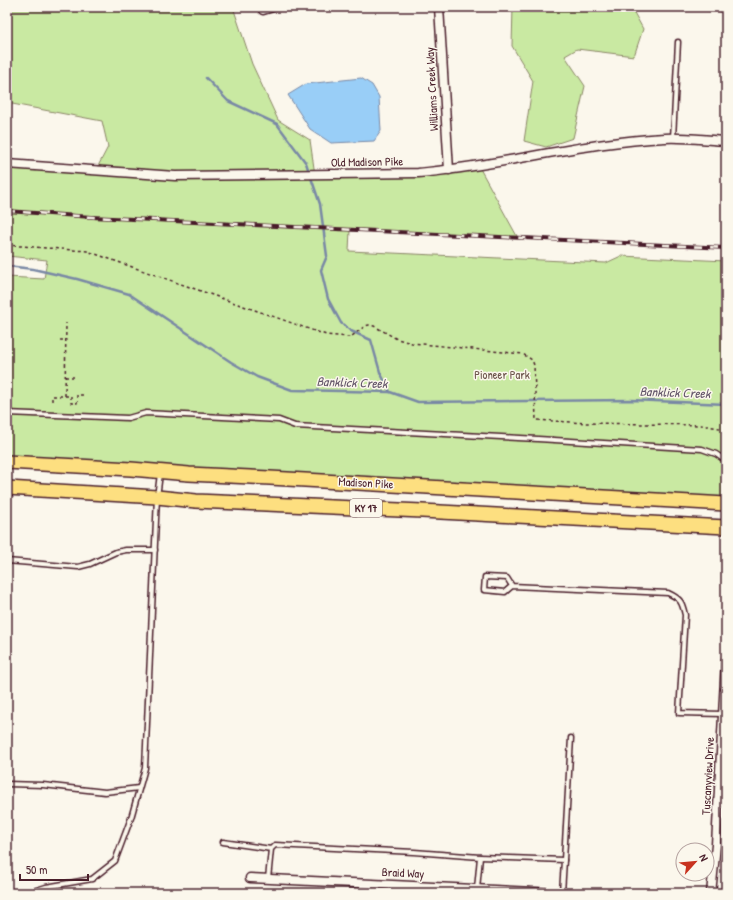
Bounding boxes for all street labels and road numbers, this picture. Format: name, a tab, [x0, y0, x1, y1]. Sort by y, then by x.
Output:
street label: Williams Creek Way	[421, 47, 442, 131]
street label: Old Madison Pike	[331, 152, 404, 171]
street label: Madison Pike	[338, 473, 394, 492]
road number: KY 17	[350, 499, 382, 517]
street label: Tuscanyview Drive	[697, 736, 718, 815]
street label: Braid Way	[381, 863, 425, 882]

